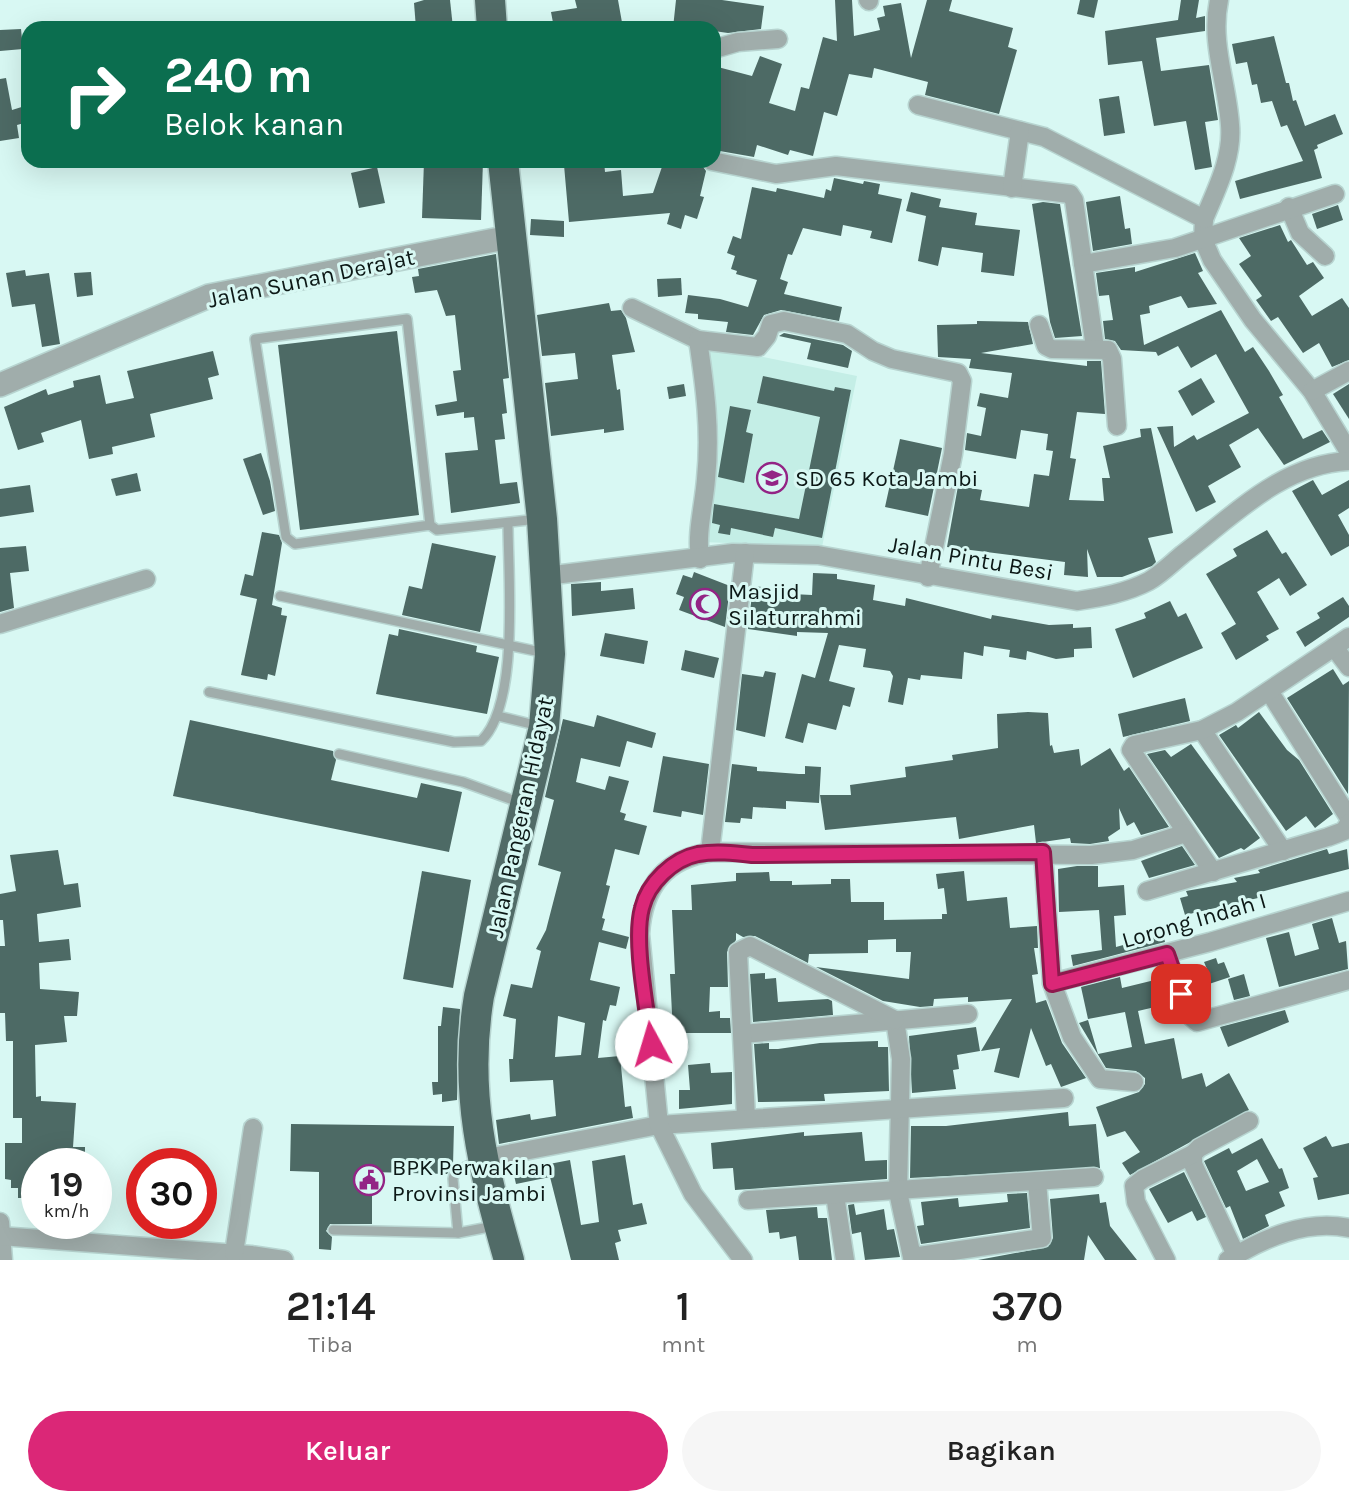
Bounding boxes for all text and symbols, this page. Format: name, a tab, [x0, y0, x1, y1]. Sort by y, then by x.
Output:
text: 240 m	[164, 47, 313, 104]
icon: right	[49, 49, 140, 140]
text: Belok kanan	[164, 106, 344, 143]
street label: Jalan Sunan Derajat	[205, 243, 417, 314]
school or university icon: SD 65 Kota Jambi	[755, 461, 789, 495]
place label: SD 65 Kota Jambi	[795, 465, 978, 492]
street label: Jalan Pintu Besi	[886, 531, 1055, 586]
place label: Masjid Silaturrahmi	[728, 578, 862, 631]
mosque icon: Masjid Silaturrahmi	[688, 587, 722, 621]
street label: Jalan Pangeran Hidayat	[482, 694, 559, 940]
street label: Lorong Indah I	[1119, 887, 1269, 954]
pin	[1151, 964, 1211, 1024]
icon: arrive	[1162, 975, 1200, 1013]
position arrow	[614, 1007, 688, 1081]
speed limit sign: 30	[126, 1148, 217, 1239]
place label: BPK Perwakilan Provinsi Jambi	[392, 1154, 553, 1207]
public building icon: BPK Perwakilan Provinsi Jambi	[352, 1163, 386, 1197]
text: 19	[50, 1164, 83, 1205]
text: km/h	[44, 1200, 89, 1222]
text: 21:14	[286, 1281, 376, 1331]
text: 1	[676, 1281, 691, 1331]
text: 370	[991, 1281, 1063, 1331]
text: Tiba	[308, 1331, 353, 1358]
text: mnt	[661, 1331, 705, 1358]
text: m	[1016, 1331, 1038, 1358]
button: Keluar	[28, 1411, 668, 1491]
button: Bagikan	[682, 1411, 1321, 1491]

